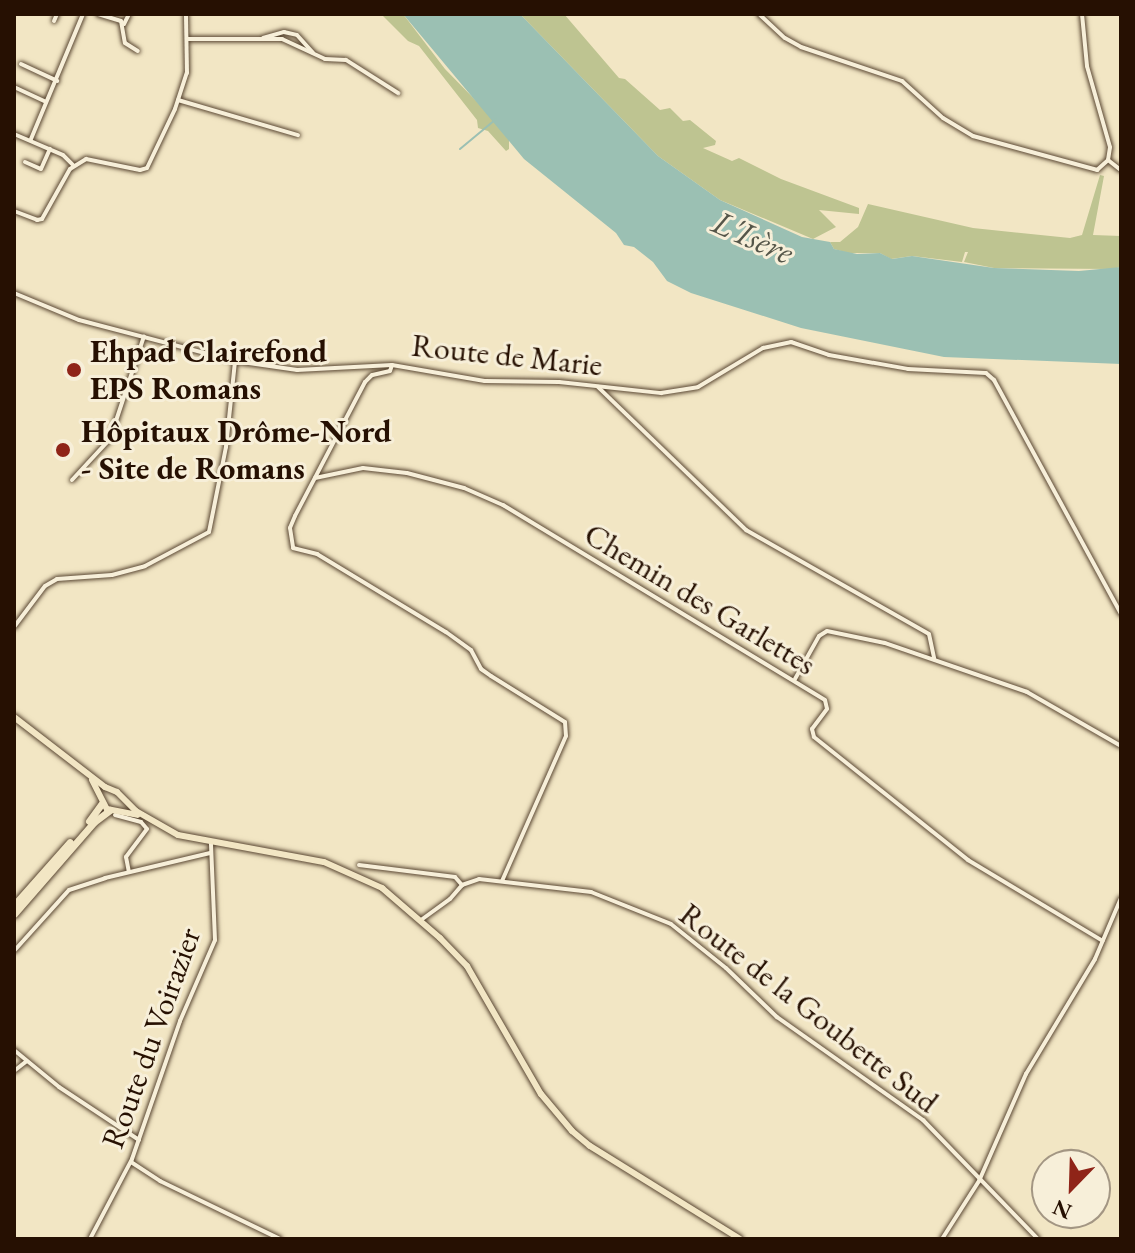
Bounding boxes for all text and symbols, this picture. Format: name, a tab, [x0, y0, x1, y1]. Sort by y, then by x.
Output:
water label: L'Isère	[706, 201, 800, 273]
street label: Route de Marie	[410, 326, 604, 384]
place label: Ehpad Clairefond EPS Romans	[90, 333, 327, 408]
marker: Ehpad Clairefond EPS Romans	[65, 361, 83, 379]
place label: Hôpitaux Drôme-Nord - Site de Romans	[81, 413, 392, 488]
marker: Hôpitaux Drôme-Nord - Site de Romans	[52, 439, 74, 461]
street label: Chemin des Garlettes	[577, 515, 823, 683]
street label: Route de la Goubette Sud	[672, 895, 946, 1121]
street label: Route du Voirazier	[93, 923, 209, 1153]
north arrow	[1031, 1149, 1111, 1229]
text: N	[1048, 1193, 1076, 1227]

